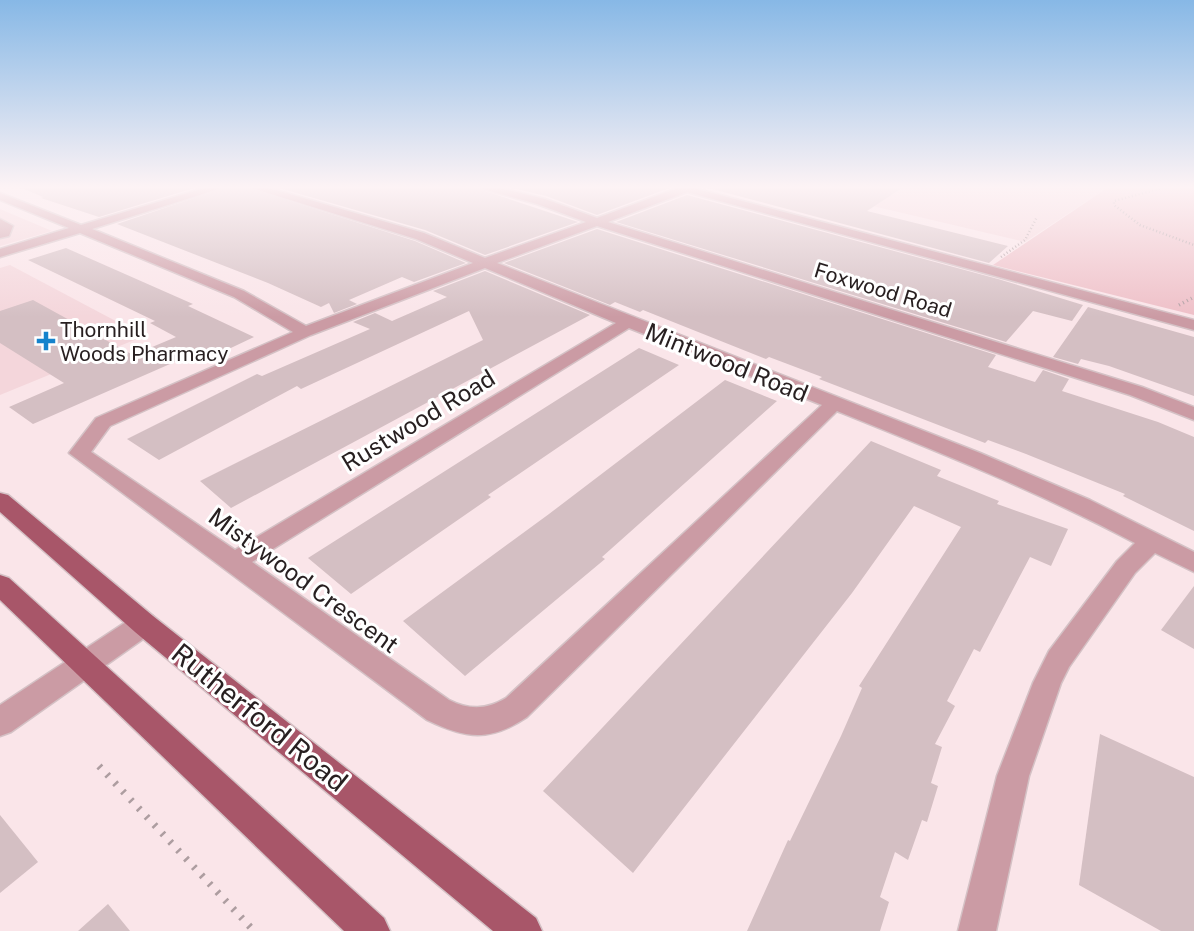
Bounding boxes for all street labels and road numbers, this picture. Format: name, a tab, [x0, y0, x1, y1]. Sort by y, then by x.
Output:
street label: Foxwood Road	[811, 257, 955, 323]
street label: Mintwood Road	[642, 317, 812, 407]
street label: Rustwood Road	[336, 363, 500, 477]
street label: Mistywood Crescent	[204, 502, 404, 658]
street label: Rutherford Road	[166, 636, 354, 798]

